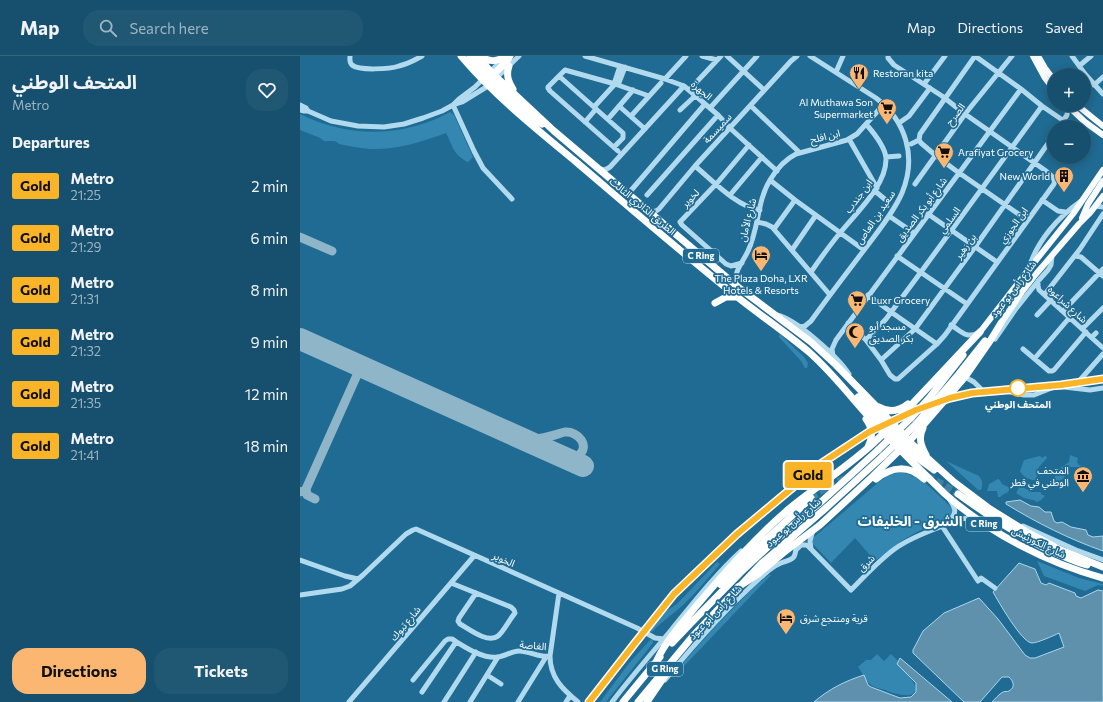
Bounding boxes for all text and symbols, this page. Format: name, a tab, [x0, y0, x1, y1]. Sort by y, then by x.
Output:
search box	[83, 10, 363, 46]
text: Map	[20, 16, 59, 39]
icon: search	[97, 17, 119, 39]
text: Search here	[129, 19, 209, 37]
text: Map	[907, 19, 936, 36]
text: Directions	[958, 19, 1023, 36]
text: Saved	[1045, 19, 1083, 36]
restaurant icon: Restoran kita	[848, 62, 870, 90]
place label: Restoran kita	[873, 67, 933, 79]
map controls	[1047, 68, 1091, 164]
button: +	[1047, 68, 1091, 112]
button: heart	[246, 69, 288, 111]
text: المتحف الوطني	[12, 70, 137, 93]
street label: الجهرة	[688, 78, 715, 103]
place label: Al Muthawa Son Supermarket	[799, 96, 873, 120]
text: Metro	[12, 97, 49, 113]
supermarket icon: Al Muthawa Son Supermarket	[876, 97, 898, 125]
street label: الصرح	[943, 100, 969, 129]
street label: سميسمة	[700, 110, 734, 145]
button: −	[1047, 120, 1091, 164]
street label: ابن افلح	[809, 126, 842, 147]
text: Departures	[12, 133, 90, 151]
supermarket icon: Arafiyat Grocery	[933, 141, 955, 169]
place label: Arafiyat Grocery	[958, 146, 1033, 158]
building icon: New World	[1053, 165, 1075, 193]
text: Metro	[71, 169, 114, 187]
place label: New World	[1000, 170, 1050, 182]
street label: شارع أبو بكر الصديق	[893, 174, 951, 245]
street label: الطريق الدائري الثالث	[606, 175, 679, 239]
text: Gold	[20, 177, 51, 194]
text: 2 min	[251, 177, 288, 195]
street label: ابن جندب	[842, 177, 875, 215]
street label: لخوير	[678, 186, 702, 211]
text: 21:25	[71, 187, 101, 203]
street label: سعيد بن العاص	[853, 188, 897, 246]
street label: شارع الأمان	[736, 197, 760, 244]
street label: السلمي	[935, 204, 964, 237]
street label: ابن الجوزي	[996, 205, 1032, 247]
text: Metro	[71, 221, 114, 239]
text: Gold	[20, 229, 51, 246]
text: 6 min	[250, 229, 288, 247]
street label: بن زهير	[951, 231, 979, 262]
text: 21:29	[71, 239, 101, 255]
hotel icon: The Plaza Doha, LXR Hotels & Resorts	[750, 244, 772, 272]
road number: C Ring	[683, 249, 719, 263]
street label: شارع رأس بو عبود	[988, 258, 1040, 321]
place label: The Plaza Doha, LXR Hotels & Resorts	[714, 272, 808, 296]
text: Metro	[71, 273, 114, 291]
text: Gold	[20, 281, 51, 298]
text: 8 min	[250, 281, 288, 299]
street label: شارع شراعوه	[1045, 283, 1090, 327]
supermarket icon: Luxr Grocery	[846, 289, 868, 317]
text: 21:31	[71, 291, 99, 307]
place label: Luxr Grocery	[871, 294, 930, 306]
place label: مسجد أبو بكر الصديق	[869, 320, 914, 345]
mosque icon: مسجد أبو بكر الصديق	[844, 321, 866, 349]
text: Metro	[71, 325, 114, 343]
text: Gold	[20, 333, 51, 350]
text: 9 min	[250, 333, 288, 351]
text: 21:32	[71, 343, 101, 359]
text: Metro	[71, 377, 114, 395]
marker: المتحف الوطني	[1009, 379, 1027, 397]
text: Gold	[20, 385, 51, 402]
text: 12 min	[245, 385, 288, 403]
text: 21:35	[71, 395, 101, 411]
place label: المتحف الوطني	[985, 398, 1051, 413]
text: Metro	[71, 429, 114, 447]
text: Gold	[20, 437, 51, 454]
text: 18 min	[244, 437, 288, 455]
text: 21:41	[71, 447, 99, 463]
line badge: Gold	[780, 462, 836, 488]
place label: المتحف الوطني في قطر	[1010, 464, 1069, 490]
museum icon: المتحف الوطني في قطر	[1072, 465, 1094, 493]
text: Gold	[793, 466, 823, 483]
street label: شارع رأس بو عبود	[763, 495, 824, 550]
district label: الشرق - الخليفات	[858, 512, 963, 530]
road number: C Ring	[966, 517, 1002, 531]
street label: شارع الكورنيش	[1009, 524, 1068, 562]
street label: الخوير	[490, 548, 517, 570]
street label: شرق	[855, 552, 878, 575]
street label: شارع رأس أبو عبود	[686, 582, 745, 643]
street label: شارع تبوك	[387, 603, 425, 644]
hotel icon: قرية ومنتجع شرق	[775, 607, 797, 635]
place label: قرية ومنتجع شرق	[800, 612, 868, 626]
street label: الغاصة	[519, 638, 547, 652]
button: Directions	[12, 648, 146, 694]
button: Tickets	[154, 648, 288, 694]
road number: G Ring	[647, 662, 683, 676]

